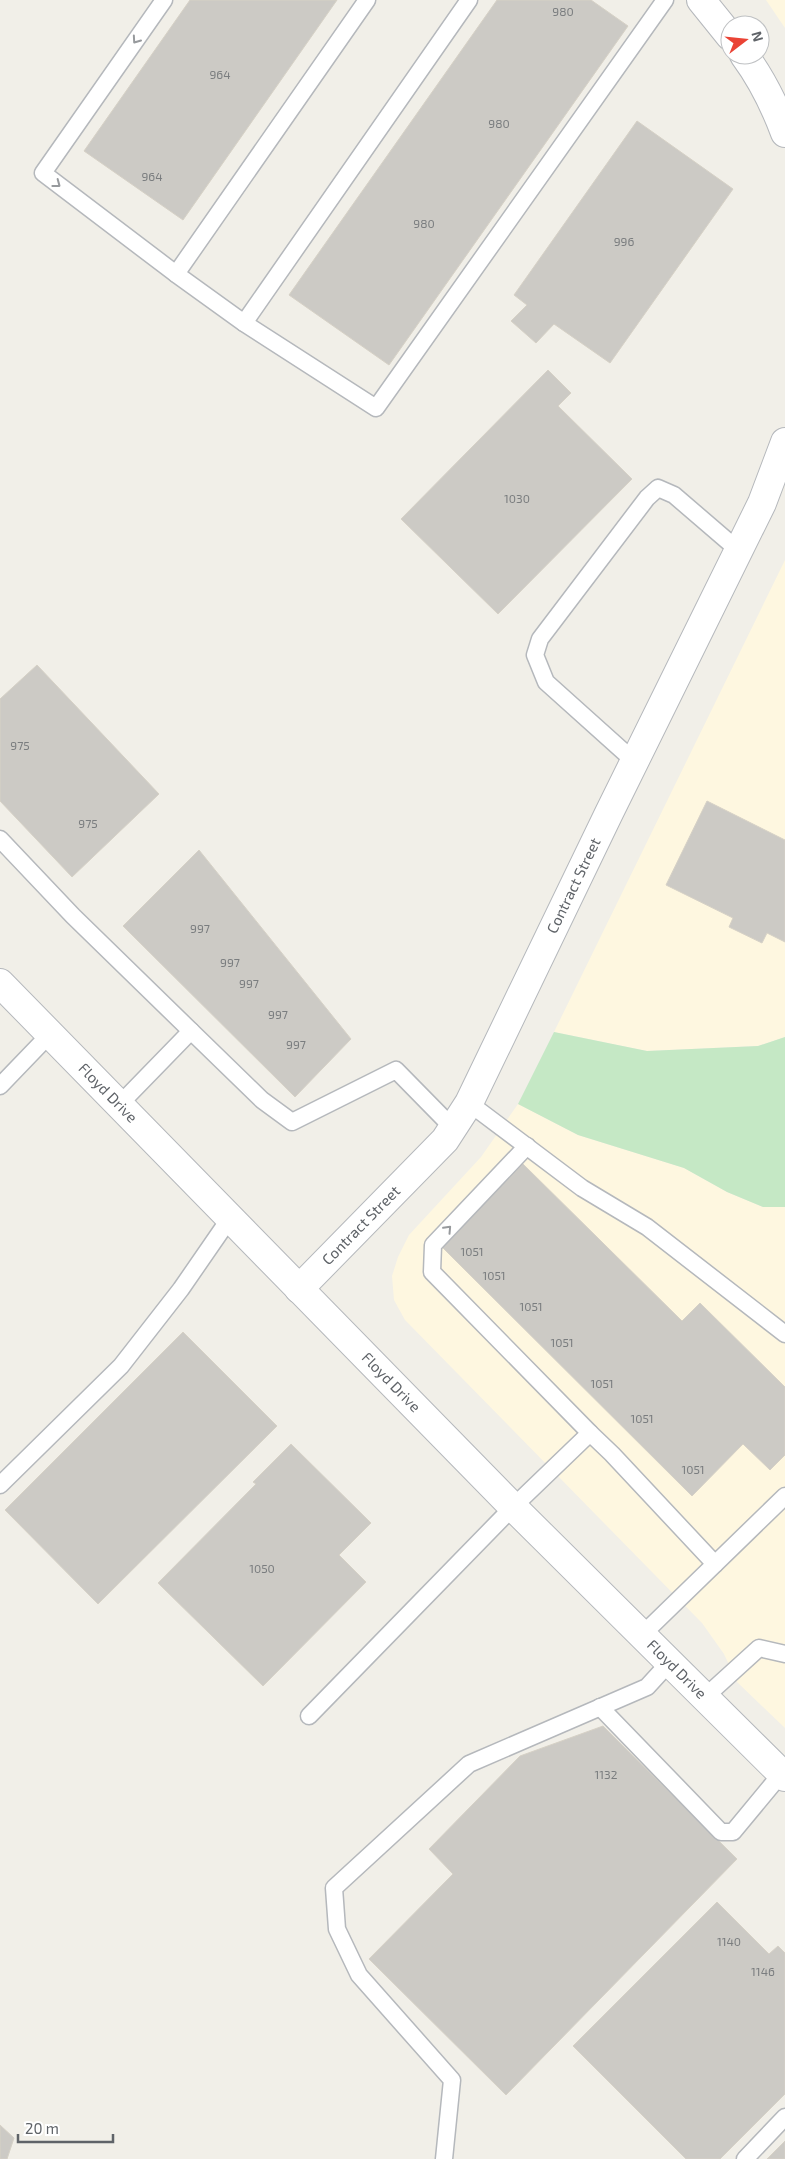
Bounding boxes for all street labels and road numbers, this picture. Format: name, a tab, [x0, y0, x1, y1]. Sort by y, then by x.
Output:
street label: Contract Street	[542, 834, 604, 936]
street label: Floyd Drive	[75, 1059, 142, 1126]
street label: Contract Street	[318, 1181, 404, 1268]
street label: Floyd Drive	[359, 1348, 425, 1415]
street label: Floyd Drive	[644, 1635, 711, 1702]

